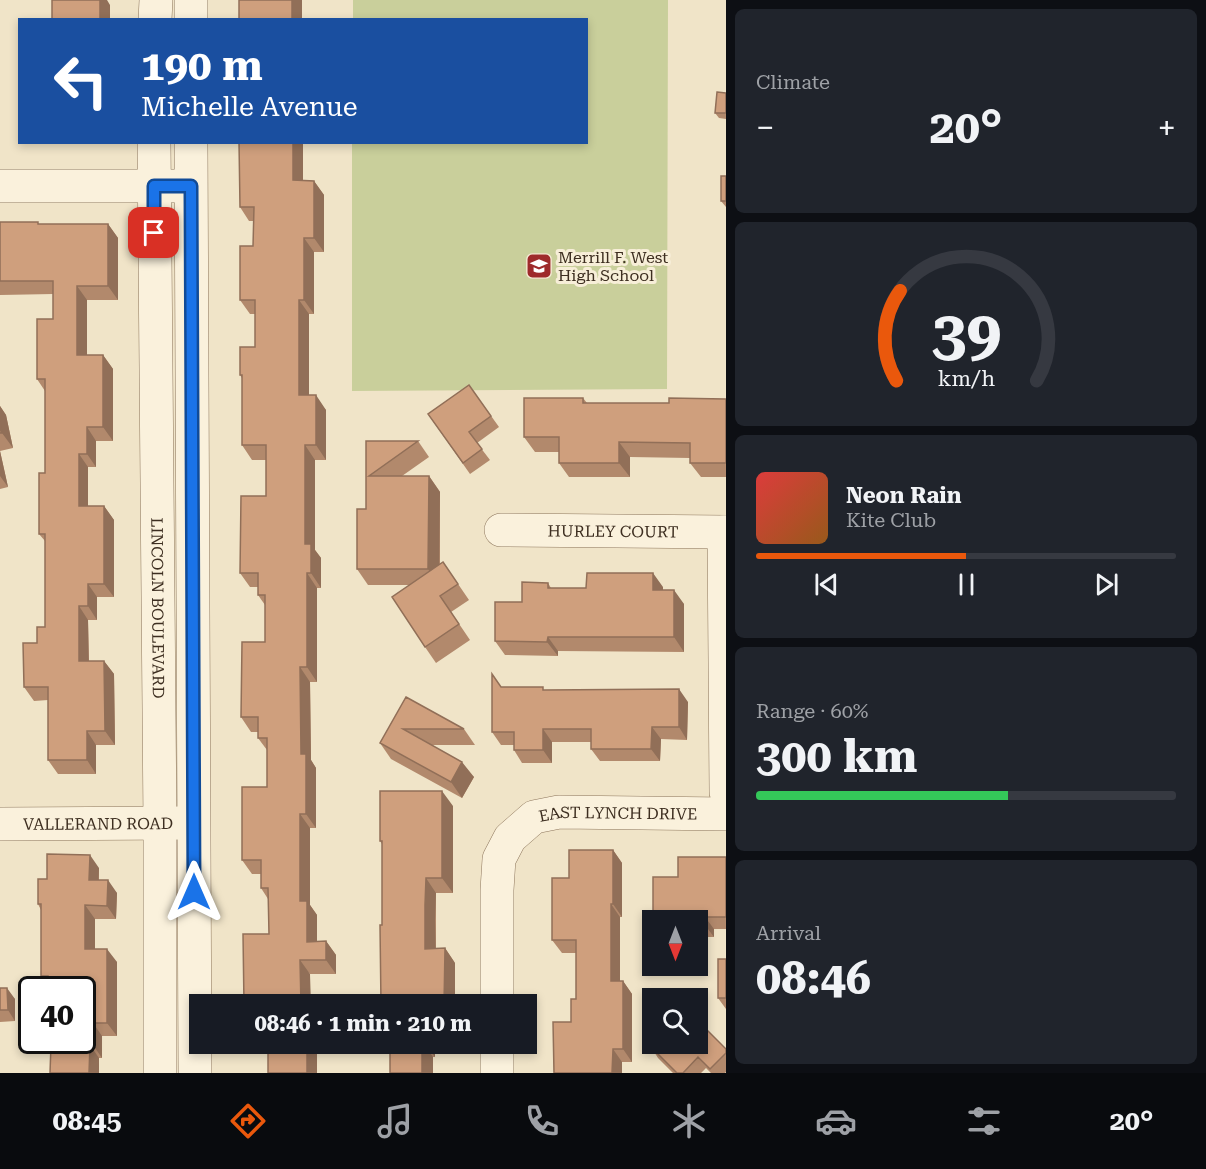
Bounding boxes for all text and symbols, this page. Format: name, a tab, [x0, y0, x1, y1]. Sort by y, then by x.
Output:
text: 190 m	[141, 41, 263, 90]
icon: left	[42, 42, 120, 120]
text: Climate	[756, 70, 830, 94]
text: Michelle Avenue	[141, 91, 358, 123]
text: 20°	[930, 101, 1002, 154]
text: −	[756, 108, 774, 147]
text: +	[1158, 108, 1176, 147]
pin	[128, 207, 179, 258]
icon: arrive	[137, 216, 170, 249]
place label: Merrill F. West High School	[558, 248, 668, 285]
school or university icon: Merrill F. West High School	[524, 251, 554, 281]
text: 39	[931, 297, 1001, 370]
text: km/h	[937, 366, 995, 391]
text: Neon Rain	[846, 483, 961, 508]
text: Kite Club	[846, 508, 936, 532]
street label: LINCOLN BOULEVARD	[148, 517, 168, 699]
street label: HURLEY COURT	[547, 521, 679, 541]
icon: previous	[810, 568, 843, 601]
icon: pause	[950, 568, 983, 601]
icon: next	[1090, 568, 1123, 601]
text: Range · 60%	[756, 699, 868, 723]
text: 300 km	[756, 730, 917, 783]
street label: EAST LYNCH DRIVE	[537, 802, 697, 825]
street label: VALLERAND ROAD	[23, 814, 173, 833]
position arrow	[162, 860, 226, 924]
north arrow	[642, 910, 708, 976]
map controls	[642, 910, 708, 1054]
text: Arrival	[756, 921, 821, 945]
text: 08:46	[756, 952, 871, 1005]
speed limit sign: 40	[18, 976, 96, 1054]
button: search	[642, 988, 708, 1054]
text: 08:46 · 1 min · 210 m	[254, 1011, 472, 1036]
icon: directions	[227, 1100, 269, 1142]
icon: music	[374, 1100, 416, 1142]
icon: phone	[521, 1100, 563, 1142]
icon: climate	[668, 1100, 710, 1142]
icon: car	[815, 1100, 857, 1142]
icon: filters	[963, 1100, 1005, 1142]
text: 08:45	[53, 1105, 122, 1137]
text: 20°	[1110, 1105, 1153, 1137]

